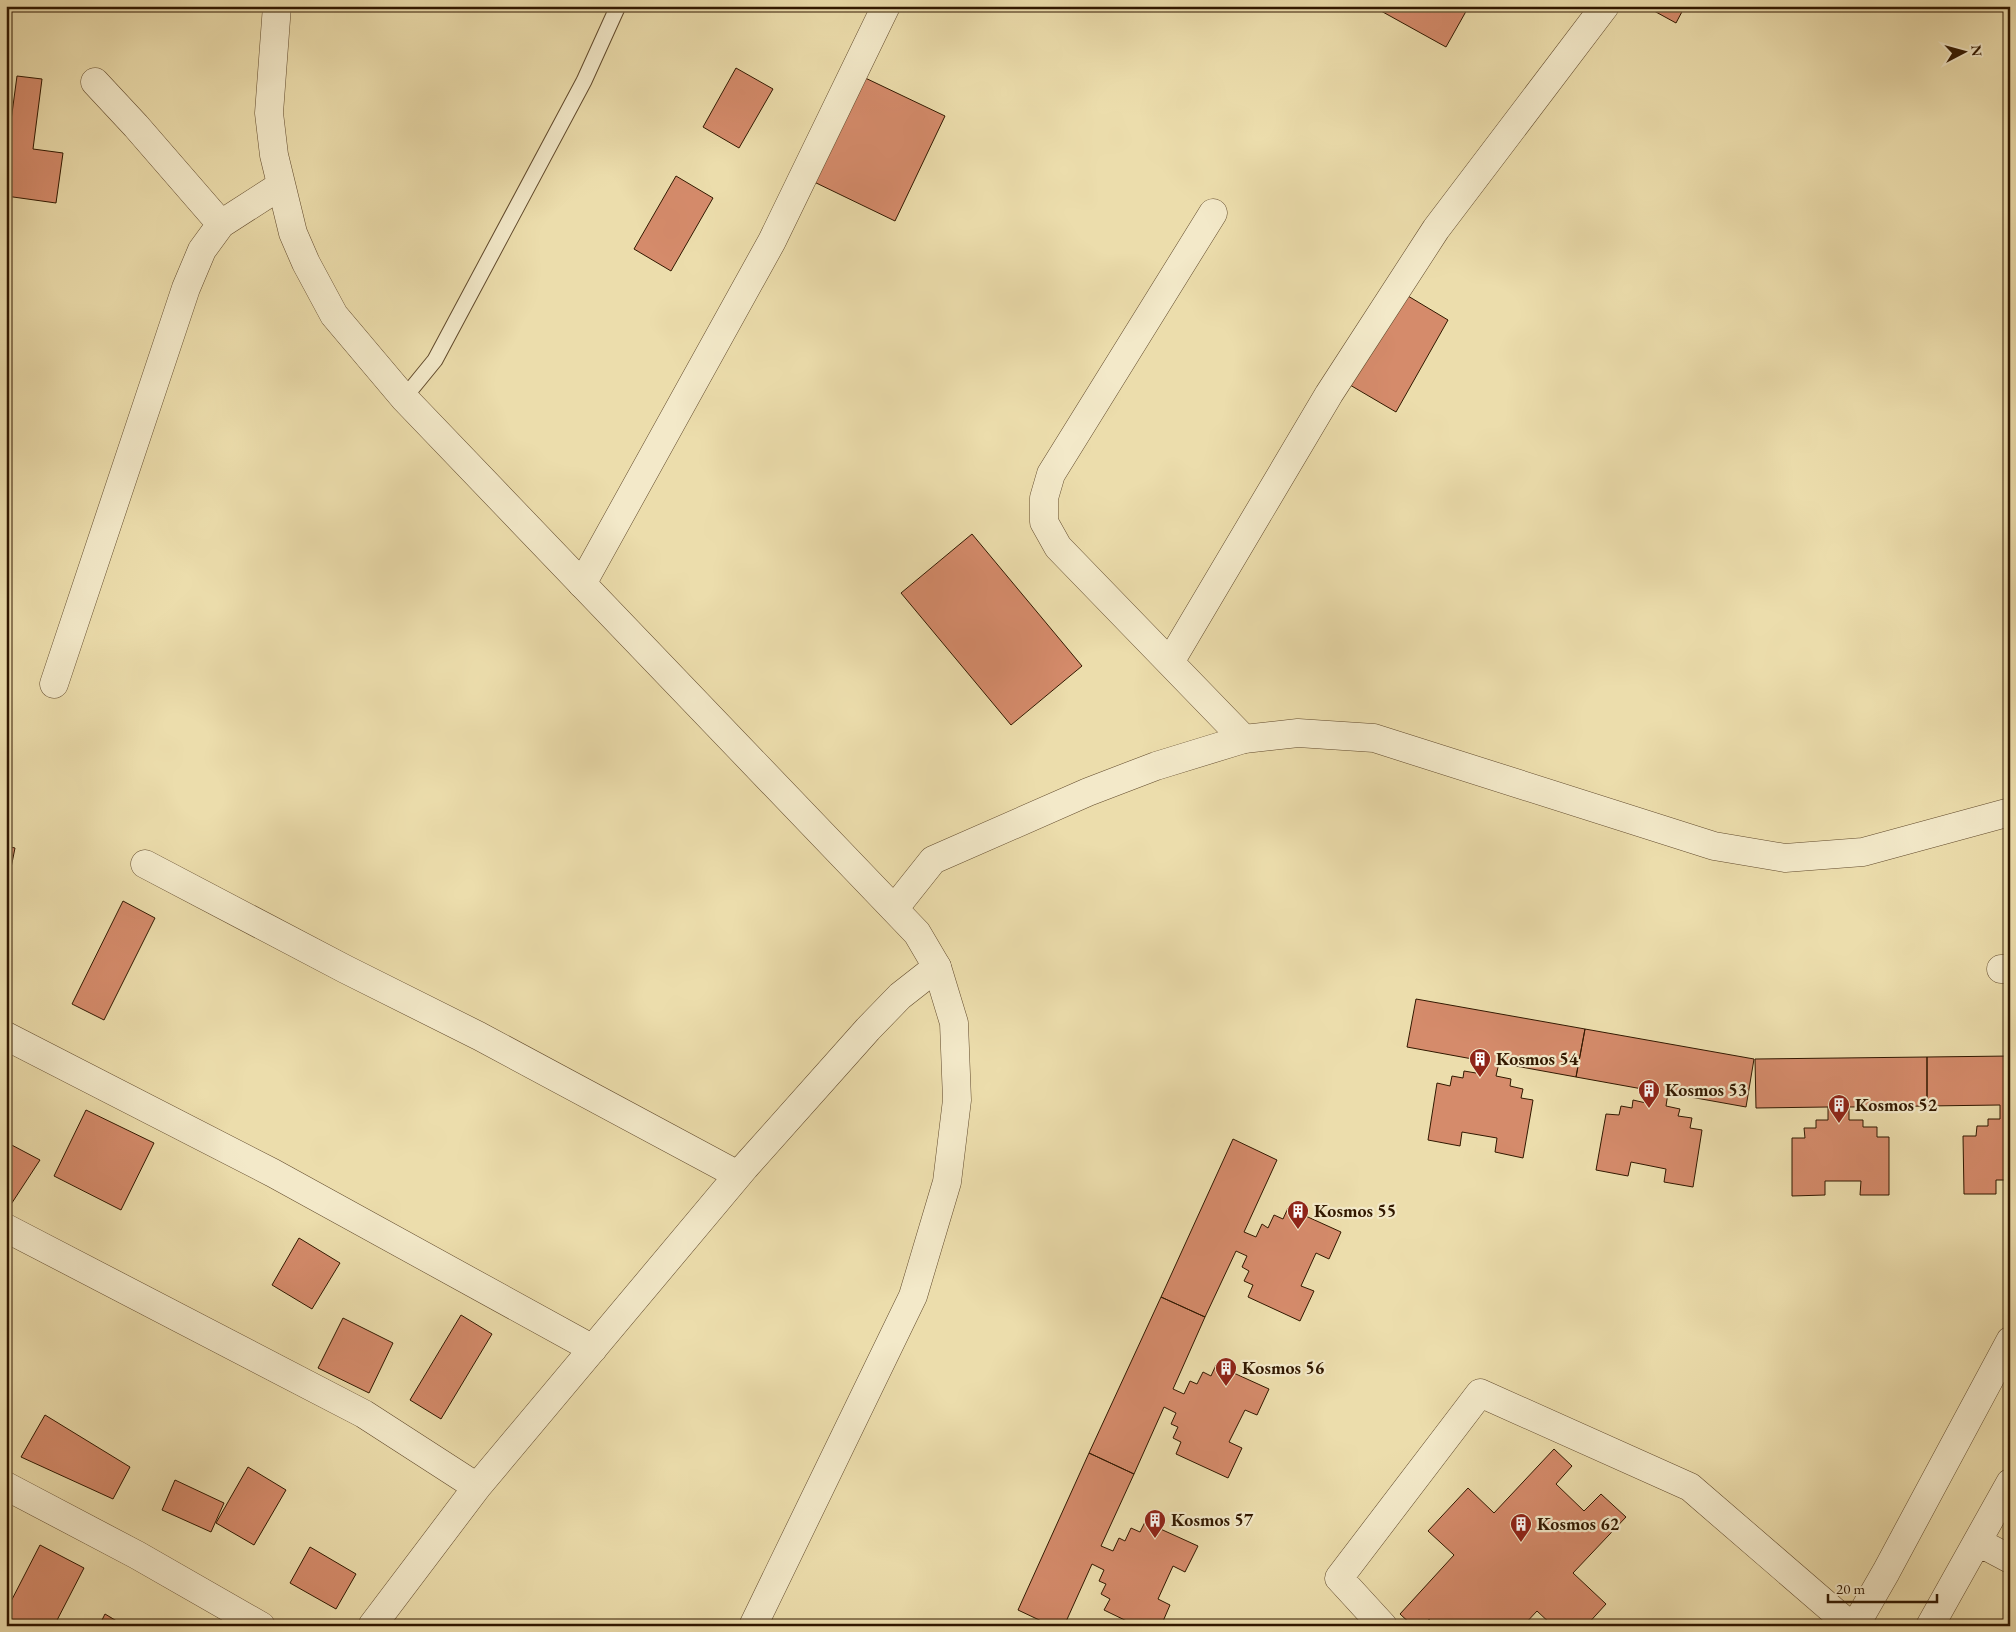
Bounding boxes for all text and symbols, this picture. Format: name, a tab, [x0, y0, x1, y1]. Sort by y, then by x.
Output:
north arrow	[1938, 28, 1988, 78]
text: N	[1967, 44, 1987, 58]
building icon: Kosmos 54	[1468, 1047, 1492, 1078]
place label: Kosmos 54	[1496, 1047, 1579, 1070]
building icon: Kosmos 53	[1637, 1078, 1661, 1109]
place label: Kosmos 53	[1665, 1078, 1747, 1101]
building icon: Kosmos 52	[1827, 1093, 1851, 1124]
place label: Kosmos 52	[1855, 1093, 1938, 1116]
building icon: Kosmos 55	[1286, 1199, 1310, 1230]
place label: Kosmos 55	[1314, 1199, 1396, 1222]
building icon: Kosmos 56	[1214, 1356, 1238, 1387]
place label: Kosmos 56	[1242, 1356, 1325, 1379]
building icon: Kosmos 57	[1143, 1508, 1167, 1539]
place label: Kosmos 57	[1171, 1508, 1254, 1531]
building icon: Kosmos 62	[1509, 1512, 1533, 1543]
place label: Kosmos 62	[1537, 1512, 1620, 1535]
scale bar	[1828, 1572, 1937, 1604]
text: 20 m	[1836, 1579, 1865, 1598]

